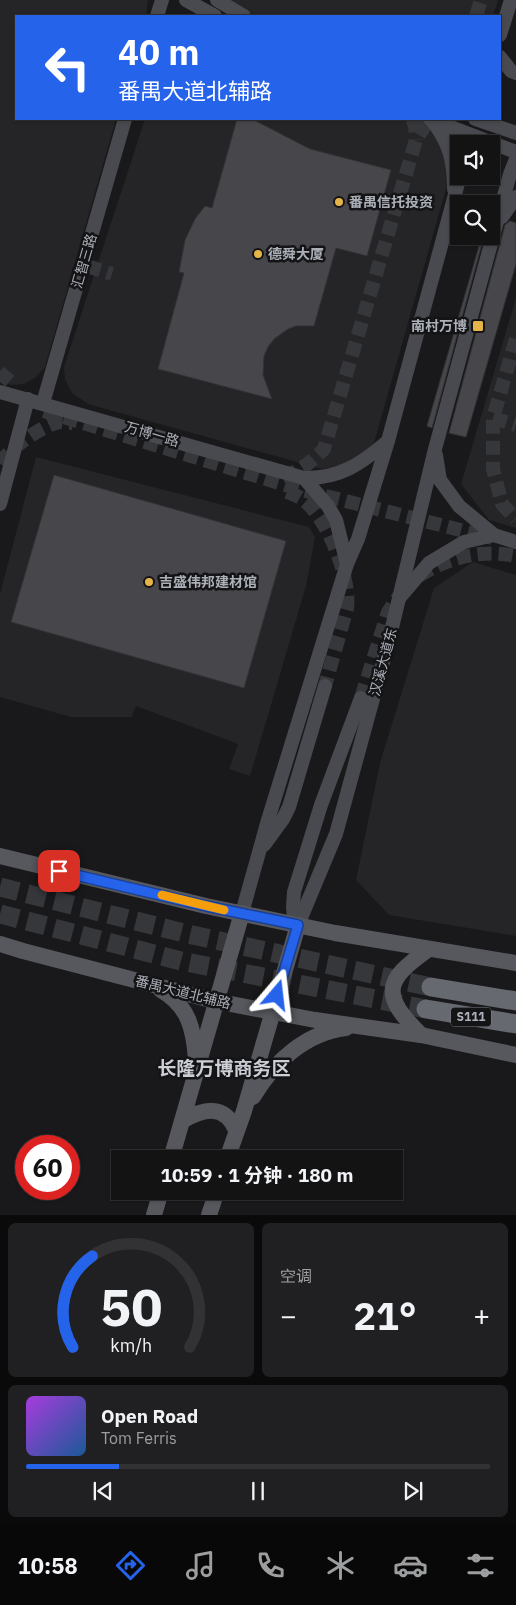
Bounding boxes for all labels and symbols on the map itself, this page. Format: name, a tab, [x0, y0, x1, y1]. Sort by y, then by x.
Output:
place label: 番禺信托投资	[349, 193, 433, 211]
marker: 番禺信托投资	[333, 196, 345, 208]
street label: 汇智三路	[68, 232, 100, 290]
place label: 德舜大厦	[268, 245, 324, 263]
marker: 德舜大厦	[252, 248, 264, 260]
place label: 南村万博	[411, 317, 467, 335]
marker: 南村万博	[471, 319, 485, 333]
street label: 万博一路	[123, 418, 181, 450]
place label: 吉盛伟邦建材馆	[159, 573, 257, 591]
marker: 吉盛伟邦建材馆	[143, 576, 155, 588]
street label: 汉溪大道东	[365, 626, 401, 698]
pin	[38, 850, 80, 892]
position arrow	[250, 968, 302, 1020]
street label: 番禺大道北辅路	[133, 971, 233, 1013]
road number: S111	[451, 1008, 491, 1026]
district label: 长隆万博商务区	[157, 1056, 291, 1080]
speed limit sign: 60	[15, 1135, 80, 1200]

